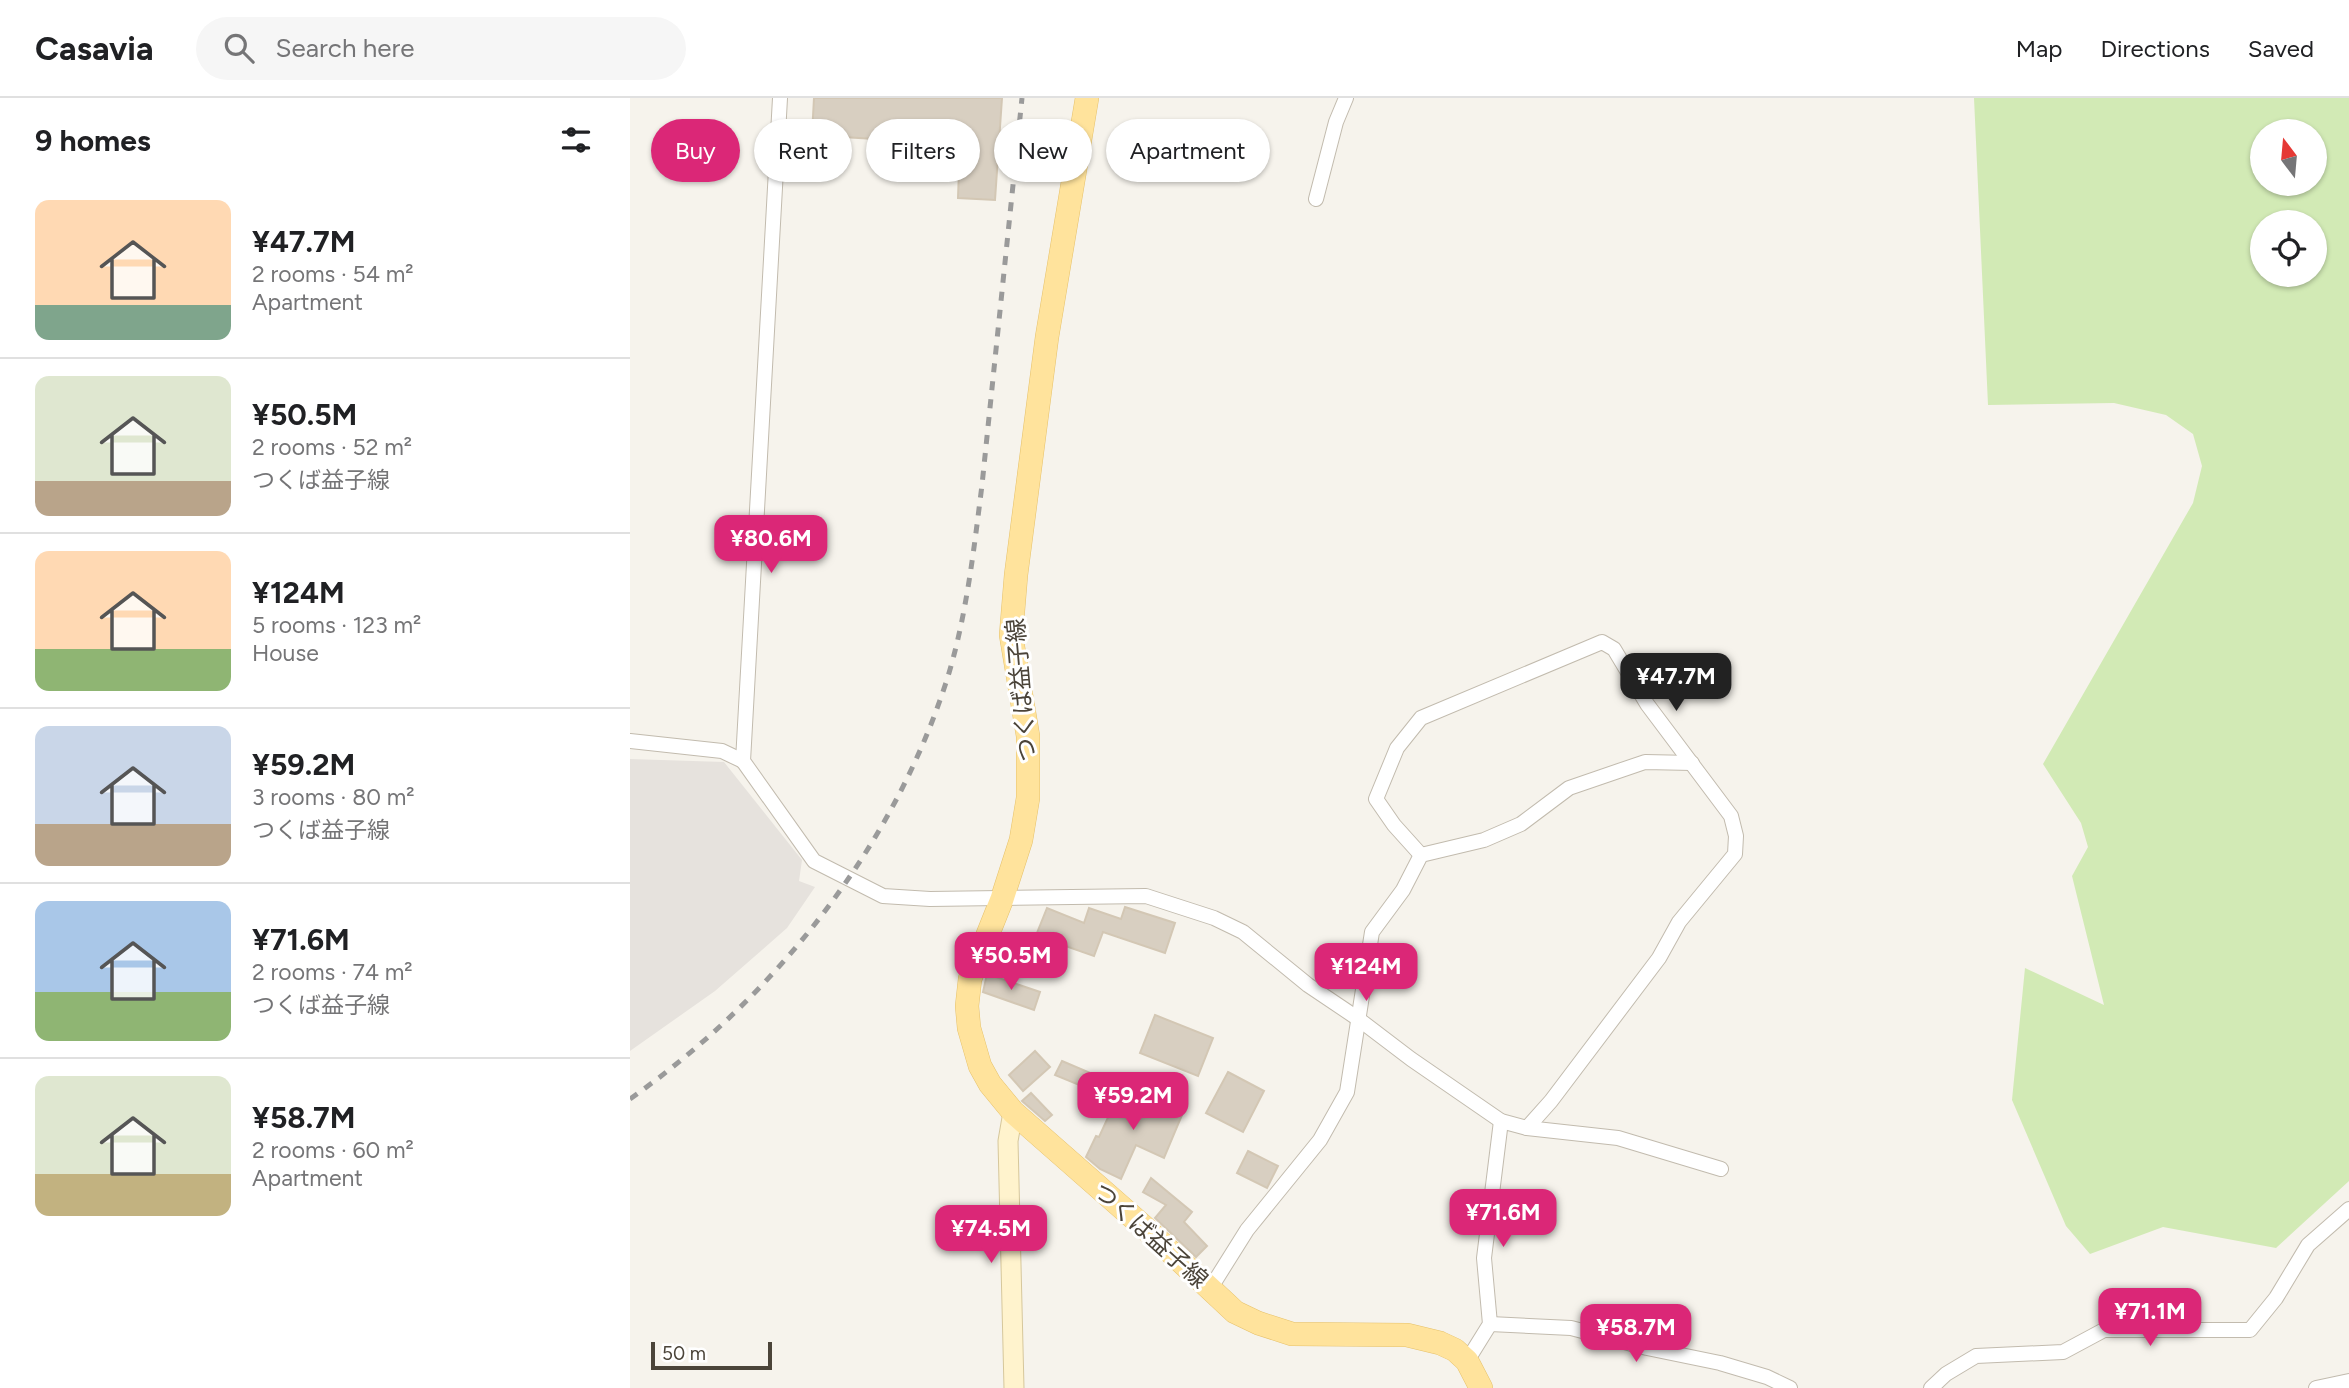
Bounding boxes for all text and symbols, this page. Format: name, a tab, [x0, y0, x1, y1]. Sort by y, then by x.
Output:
search box	[196, 17, 686, 80]
text: Casavia	[35, 29, 154, 68]
icon: search	[220, 29, 258, 67]
text: Search here	[276, 32, 415, 64]
text: Map	[2016, 34, 2062, 63]
text: Directions	[2100, 34, 2210, 63]
text: Saved	[2248, 34, 2314, 63]
chip: Buy	[651, 119, 740, 182]
chip: Rent	[754, 119, 852, 182]
chip: Filters	[866, 119, 980, 182]
chip: New	[994, 119, 1092, 182]
chip: Apartment	[1106, 119, 1270, 182]
north arrow	[2250, 119, 2328, 196]
map controls	[2250, 119, 2327, 287]
icon: filters	[557, 121, 595, 159]
text: 9 homes	[35, 122, 151, 159]
button: locate	[2250, 210, 2327, 287]
text: ¥47.7M	[252, 223, 355, 260]
icon: home	[91, 228, 175, 312]
text: 2 rooms · 54 m²	[252, 260, 414, 288]
text: Apartment	[252, 288, 363, 316]
text: ¥50.5M	[252, 396, 357, 433]
icon: home	[91, 404, 175, 488]
text: 2 rooms · 52 m²	[252, 433, 412, 461]
text: つくば益子線	[252, 466, 390, 494]
pin: ¥80.6M	[714, 516, 828, 575]
text: ¥80.6M	[730, 524, 812, 552]
text: ¥124M	[252, 574, 345, 611]
icon: home	[91, 579, 175, 663]
text: 5 rooms · 123 m²	[252, 611, 421, 639]
street label: つくば益子線	[1000, 617, 1042, 763]
text: House	[252, 639, 319, 667]
pin: ¥47.7M	[1619, 654, 1733, 713]
text: ¥47.7M	[1636, 662, 1716, 690]
text: ¥59.2M	[252, 746, 355, 783]
icon: home	[91, 754, 175, 838]
text: 3 rooms · 80 m²	[252, 783, 415, 811]
text: つくば益子線	[252, 816, 390, 844]
text: ¥71.6M	[252, 921, 350, 958]
icon: home	[91, 929, 175, 1013]
pin: ¥50.5M	[954, 932, 1068, 992]
text: ¥50.5M	[971, 941, 1051, 969]
pin: ¥124M	[1317, 944, 1415, 1003]
text: ¥124M	[1330, 952, 1402, 980]
text: 2 rooms · 74 m²	[252, 958, 413, 986]
text: つくば益子線	[252, 991, 390, 1019]
pin: ¥59.2M	[1076, 1072, 1190, 1132]
text: ¥59.2M	[1093, 1081, 1173, 1109]
text: ¥58.7M	[252, 1099, 356, 1136]
icon: home	[91, 1104, 175, 1188]
text: 2 rooms · 60 m²	[252, 1136, 414, 1164]
text: Apartment	[252, 1164, 363, 1192]
street label: つくば益子線	[1088, 1176, 1214, 1294]
pin: ¥71.6M	[1446, 1190, 1560, 1249]
text: ¥71.6M	[1466, 1198, 1540, 1226]
pin: ¥74.5M	[934, 1206, 1048, 1265]
text: ¥74.5M	[951, 1214, 1031, 1242]
pin: ¥71.1M	[2093, 1288, 2207, 1348]
text: ¥71.1M	[2114, 1297, 2186, 1325]
pin: ¥58.7M	[1579, 1304, 1693, 1364]
text: ¥58.7M	[1596, 1313, 1676, 1341]
scale bar	[651, 1339, 772, 1371]
text: 50 m	[662, 1342, 706, 1365]

